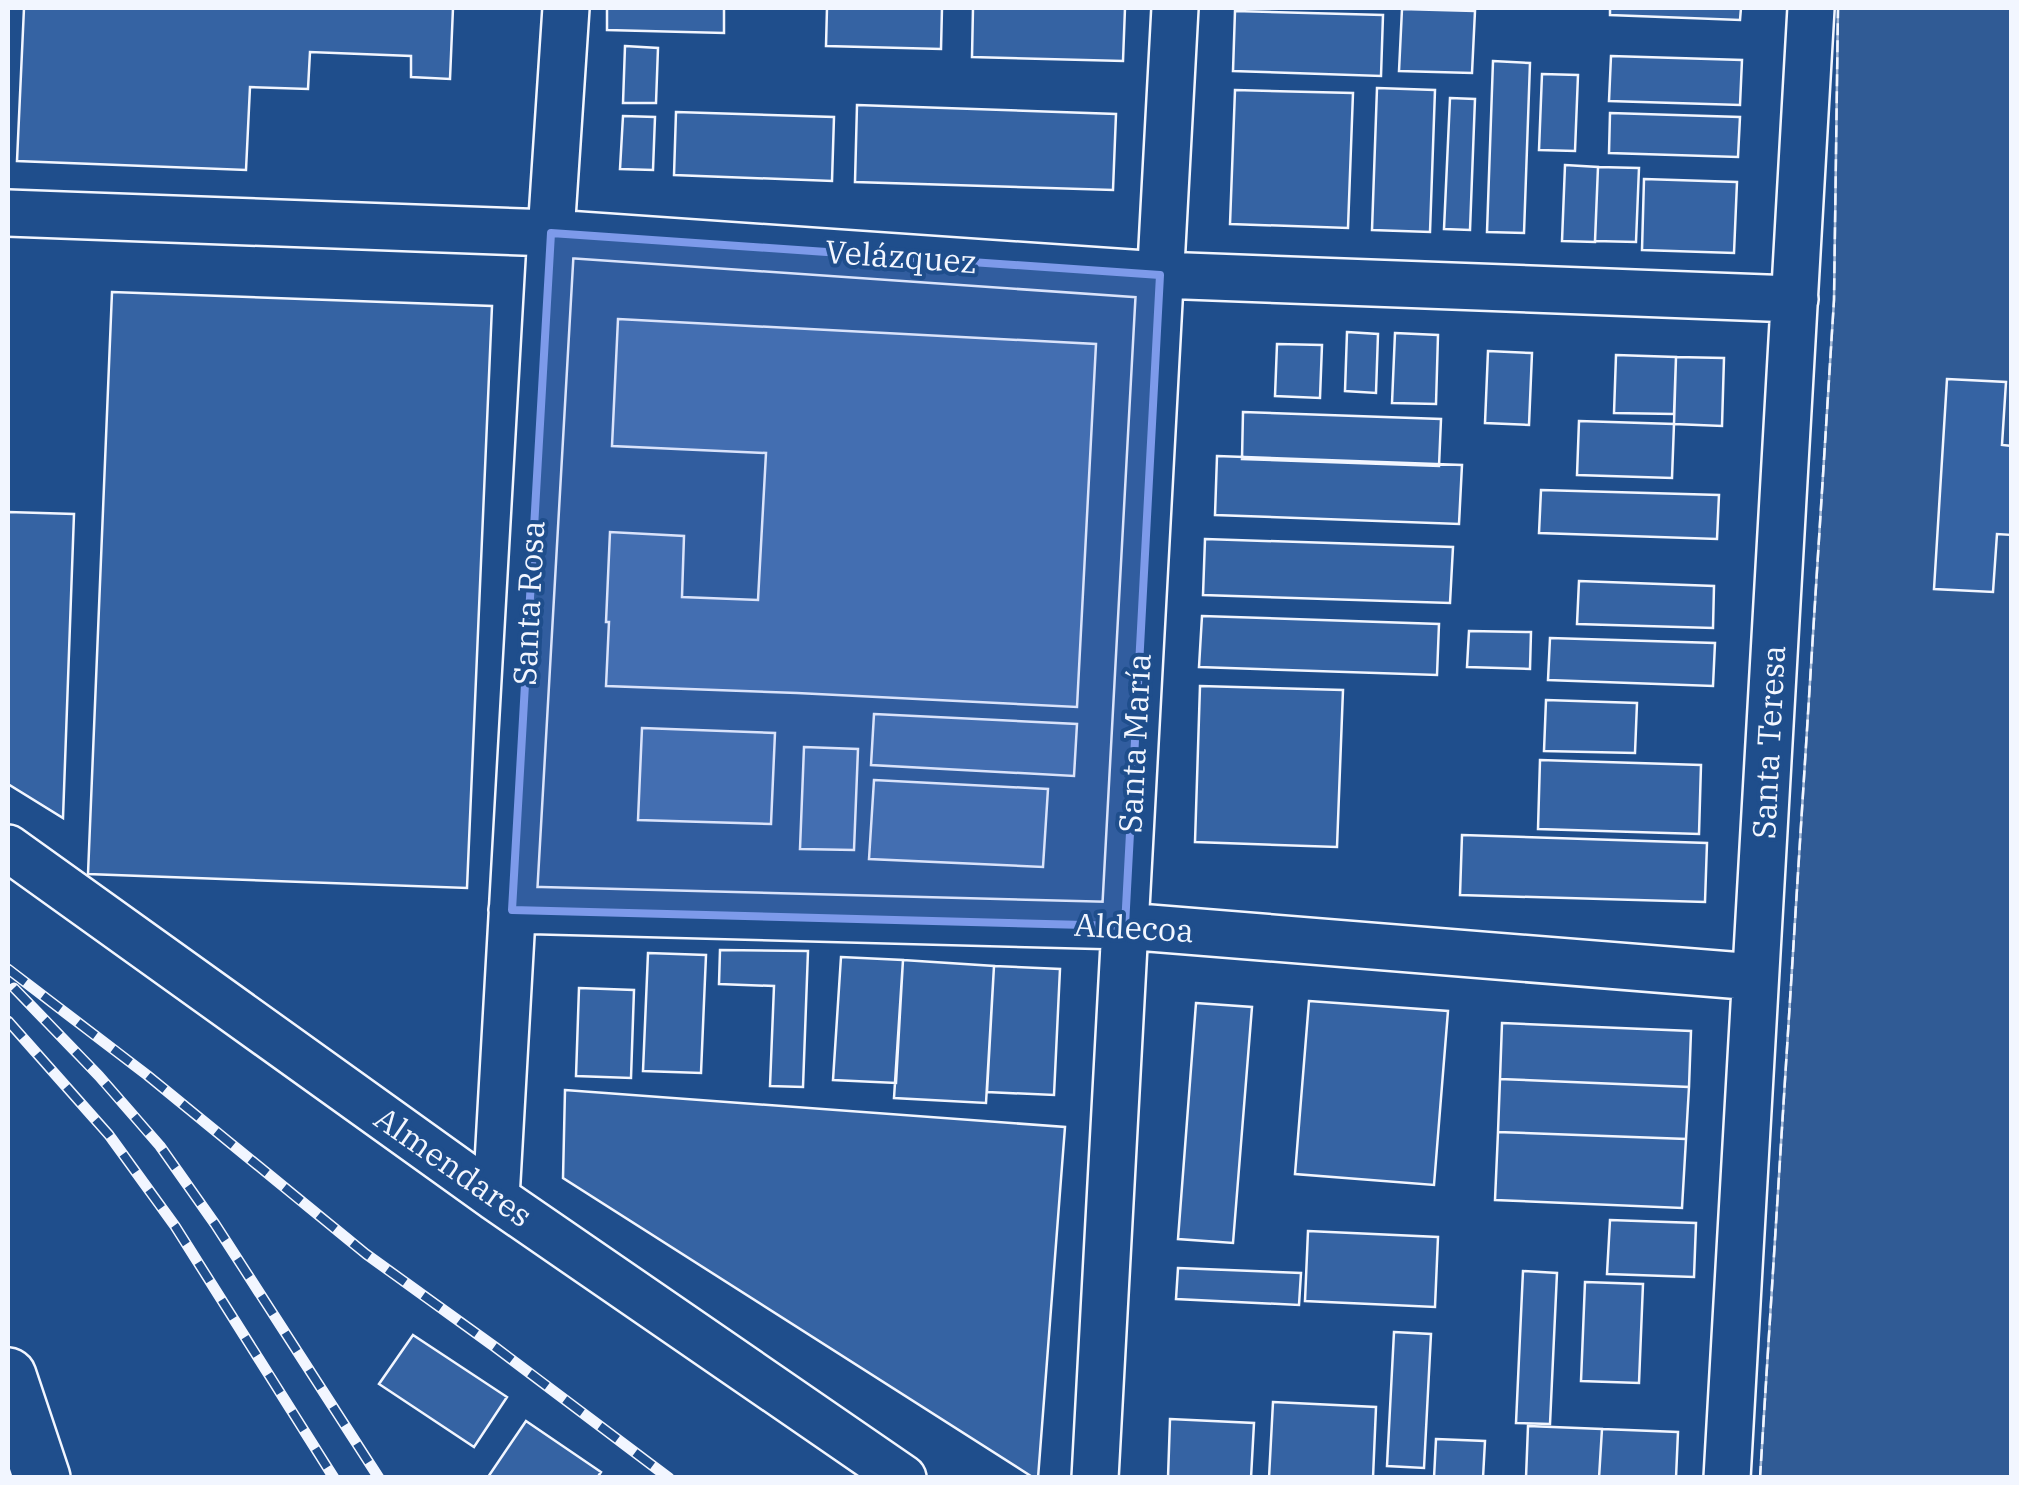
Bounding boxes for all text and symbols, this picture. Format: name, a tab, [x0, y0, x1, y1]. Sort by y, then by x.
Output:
street label: Velázquez	[824, 230, 978, 282]
street label: Santa Rosa	[503, 519, 553, 686]
street label: Santa Teresa	[1742, 644, 1794, 840]
street label: Santa María	[1108, 652, 1160, 834]
street label: Aldecoa	[1073, 903, 1195, 951]
street label: Almendares	[366, 1096, 541, 1236]

